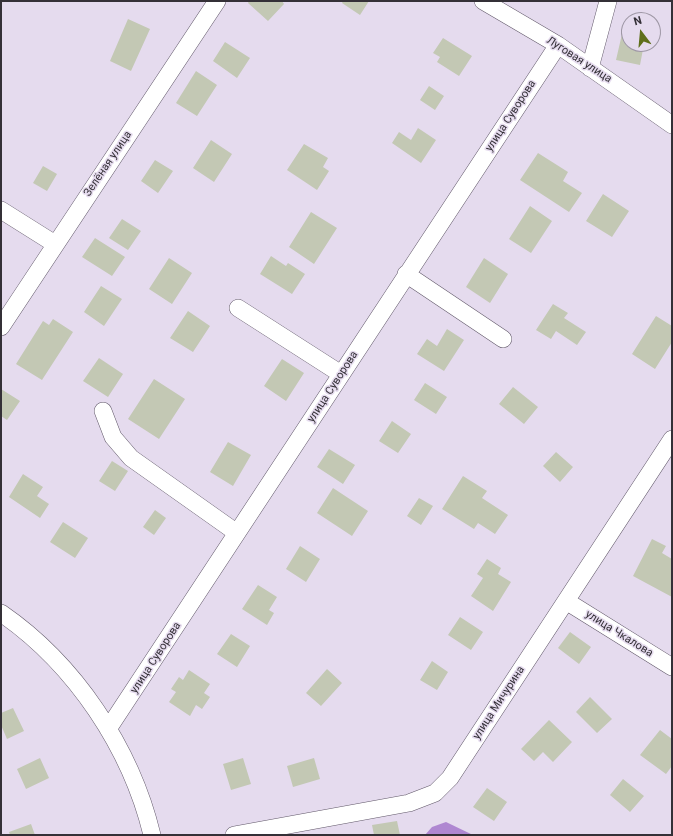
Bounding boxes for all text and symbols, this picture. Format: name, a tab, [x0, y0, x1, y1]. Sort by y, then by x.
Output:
north arrow	[621, 12, 661, 52]
text: N	[632, 14, 643, 28]
street label: Луговая улица	[544, 34, 614, 86]
street label: улица Суворова	[483, 78, 539, 154]
street label: Зелёная улица	[81, 129, 135, 199]
street label: улица Суворова	[305, 349, 361, 425]
street label: улица Чкалова	[583, 608, 655, 660]
street label: улица Суворова	[128, 620, 184, 696]
street label: улица Мичурина	[470, 664, 528, 742]

